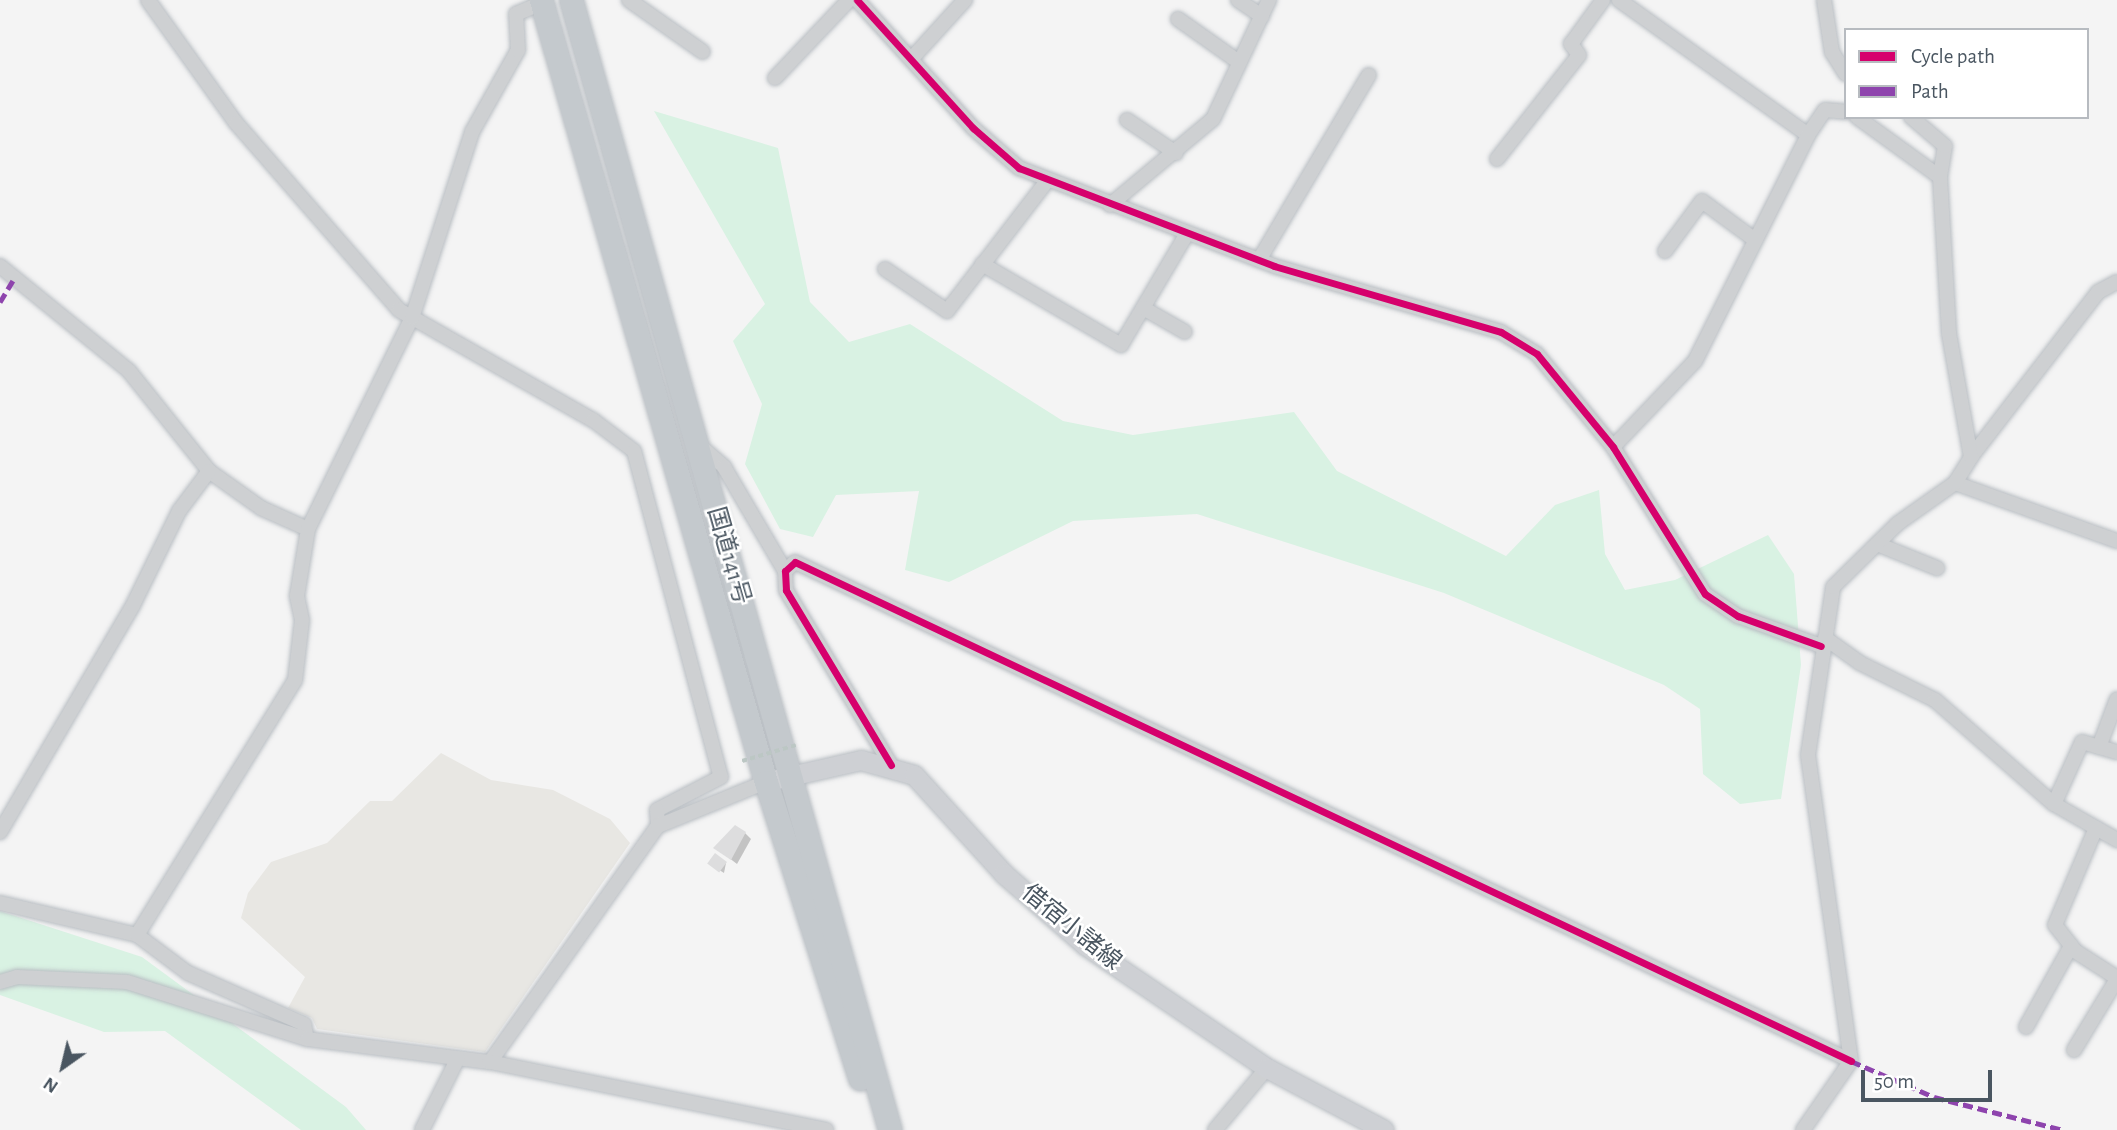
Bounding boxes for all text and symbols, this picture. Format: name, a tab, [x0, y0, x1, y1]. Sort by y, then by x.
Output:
legend	[1844, 28, 2089, 119]
text: Cycle path	[1911, 46, 1995, 67]
text: Path	[1911, 81, 1949, 102]
street label: 国道141号	[700, 504, 756, 608]
street label: 借宿小諸線	[1015, 879, 1127, 977]
north arrow	[28, 1032, 98, 1102]
scale bar	[1865, 1056, 1996, 1100]
text: 50 m	[1874, 1071, 1914, 1092]
text: N	[40, 1073, 62, 1096]

